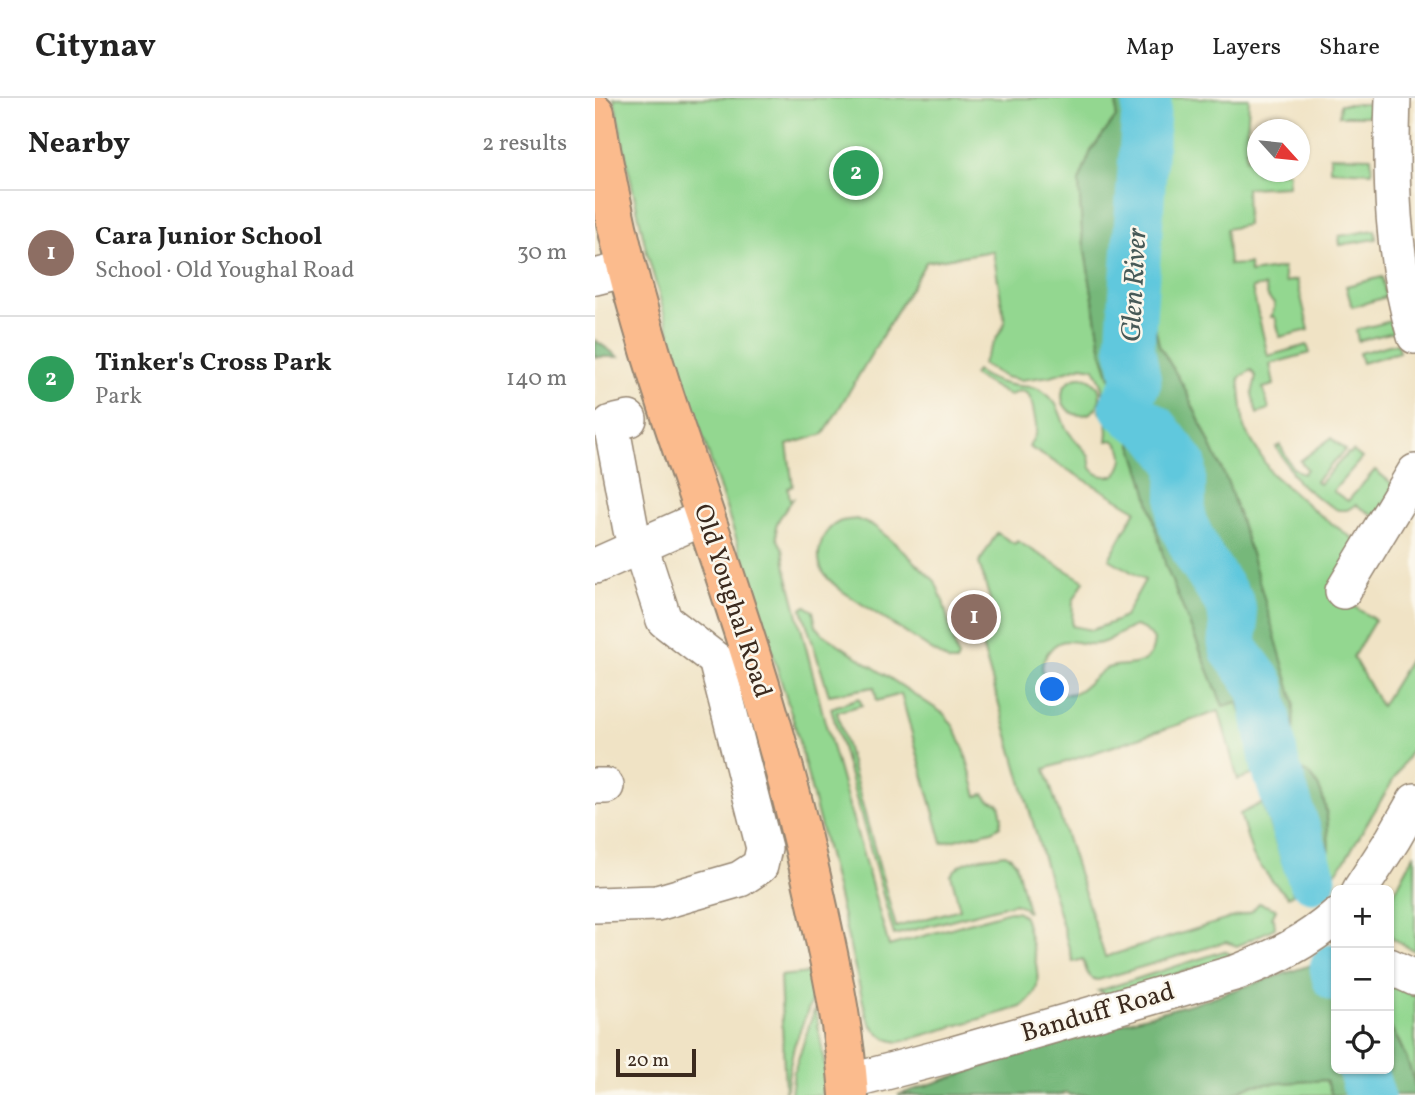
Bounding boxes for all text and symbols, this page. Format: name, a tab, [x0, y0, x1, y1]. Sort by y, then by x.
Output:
text: Citynav	[35, 25, 156, 71]
text: Map	[1126, 31, 1174, 65]
text: Layers	[1212, 31, 1281, 65]
text: Share	[1319, 31, 1380, 65]
north arrow	[1247, 119, 1310, 182]
text: Nearby	[28, 123, 130, 165]
text: 2 results	[482, 128, 567, 160]
pin: 2	[833, 147, 879, 199]
text: Cara Junior School	[95, 219, 322, 255]
water label: Glen River	[1113, 226, 1157, 343]
text: 1	[46, 237, 56, 269]
text: 30 m	[517, 237, 567, 269]
text: School · Old Youghal Road	[95, 255, 354, 287]
text: Tinker's Cross Park	[95, 345, 332, 381]
text: 2	[45, 363, 57, 395]
text: 140 m	[506, 363, 567, 395]
text: Park	[95, 381, 142, 413]
street label: Old Youghal Road	[684, 499, 780, 703]
pin: 1	[951, 591, 997, 643]
your location	[1035, 672, 1069, 706]
map controls	[1331, 885, 1394, 1074]
button: +	[1331, 885, 1394, 948]
button: −	[1331, 948, 1394, 1011]
street label: Banduff Road	[1017, 974, 1179, 1052]
button: locate	[1331, 1011, 1394, 1074]
scale bar	[616, 1046, 697, 1078]
text: 20 m	[627, 1048, 669, 1074]

